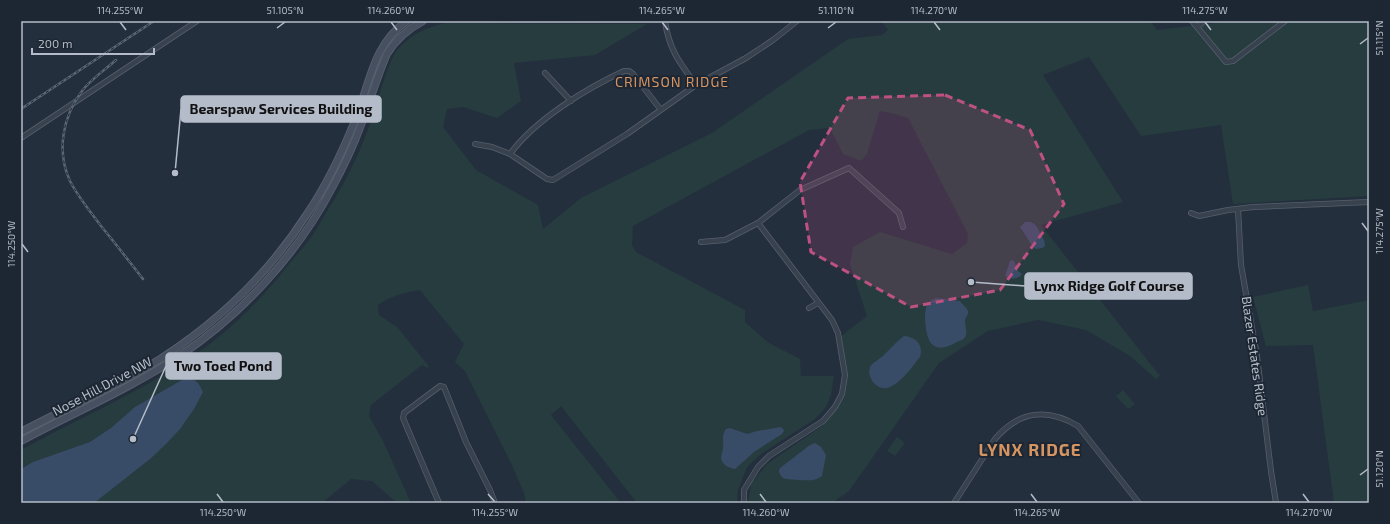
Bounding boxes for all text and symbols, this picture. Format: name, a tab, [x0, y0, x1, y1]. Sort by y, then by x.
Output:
text: 114.255°W	[97, 4, 143, 16]
text: 51.105°N	[266, 4, 304, 16]
text: 114.260°W	[368, 4, 415, 16]
text: 114.265°W	[639, 4, 686, 16]
text: 51.110°N	[818, 4, 854, 16]
text: 114.270°W	[911, 4, 958, 16]
text: 114.275°W	[1182, 4, 1228, 16]
text: 51.115°N	[1373, 20, 1385, 56]
scale bar	[32, 30, 154, 56]
text: 200 m	[38, 36, 72, 50]
district label: CRIMSON RIDGE	[615, 73, 729, 90]
callout: Bearspaw Services Building	[181, 96, 381, 122]
text: Bearspaw Services Building	[189, 100, 373, 117]
text: 114.275°W	[1373, 208, 1385, 254]
text: 114.250°W	[5, 220, 17, 267]
callout: Lynx Ridge Golf Course	[1025, 273, 1192, 299]
text: Lynx Ridge Golf Course	[1034, 277, 1184, 294]
street label: Blazer Estates Ridge	[1239, 295, 1271, 417]
street label: Nose Hill Drive NW	[49, 353, 155, 419]
callout: Two Toed Pond	[166, 353, 281, 379]
text: Two Toed Pond	[174, 357, 272, 374]
district label: LYNX RIDGE	[978, 439, 1082, 459]
text: 51.120°N	[1373, 450, 1385, 488]
text: 114.250°W	[200, 506, 247, 518]
text: 114.255°W	[472, 506, 518, 518]
text: 114.260°W	[743, 506, 790, 518]
text: 114.265°W	[1014, 506, 1061, 518]
text: 114.270°W	[1286, 506, 1333, 518]

